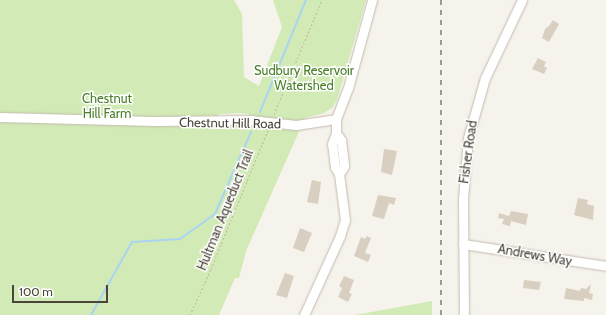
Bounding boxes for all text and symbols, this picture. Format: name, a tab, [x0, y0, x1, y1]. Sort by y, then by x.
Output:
park label: Sudbury Reservoir Watershed	[254, 63, 354, 94]
park label: Chestnut Hill Farm	[82, 91, 132, 122]
street label: Chestnut Hill Road	[179, 114, 281, 132]
street label: Fisher Road	[456, 119, 480, 185]
street label: Hultman Aqueduct Trail	[194, 147, 256, 273]
street label: Andrews Way	[497, 241, 573, 269]
scale bar	[14, 277, 110, 303]
text: 100 m	[19, 284, 53, 299]

